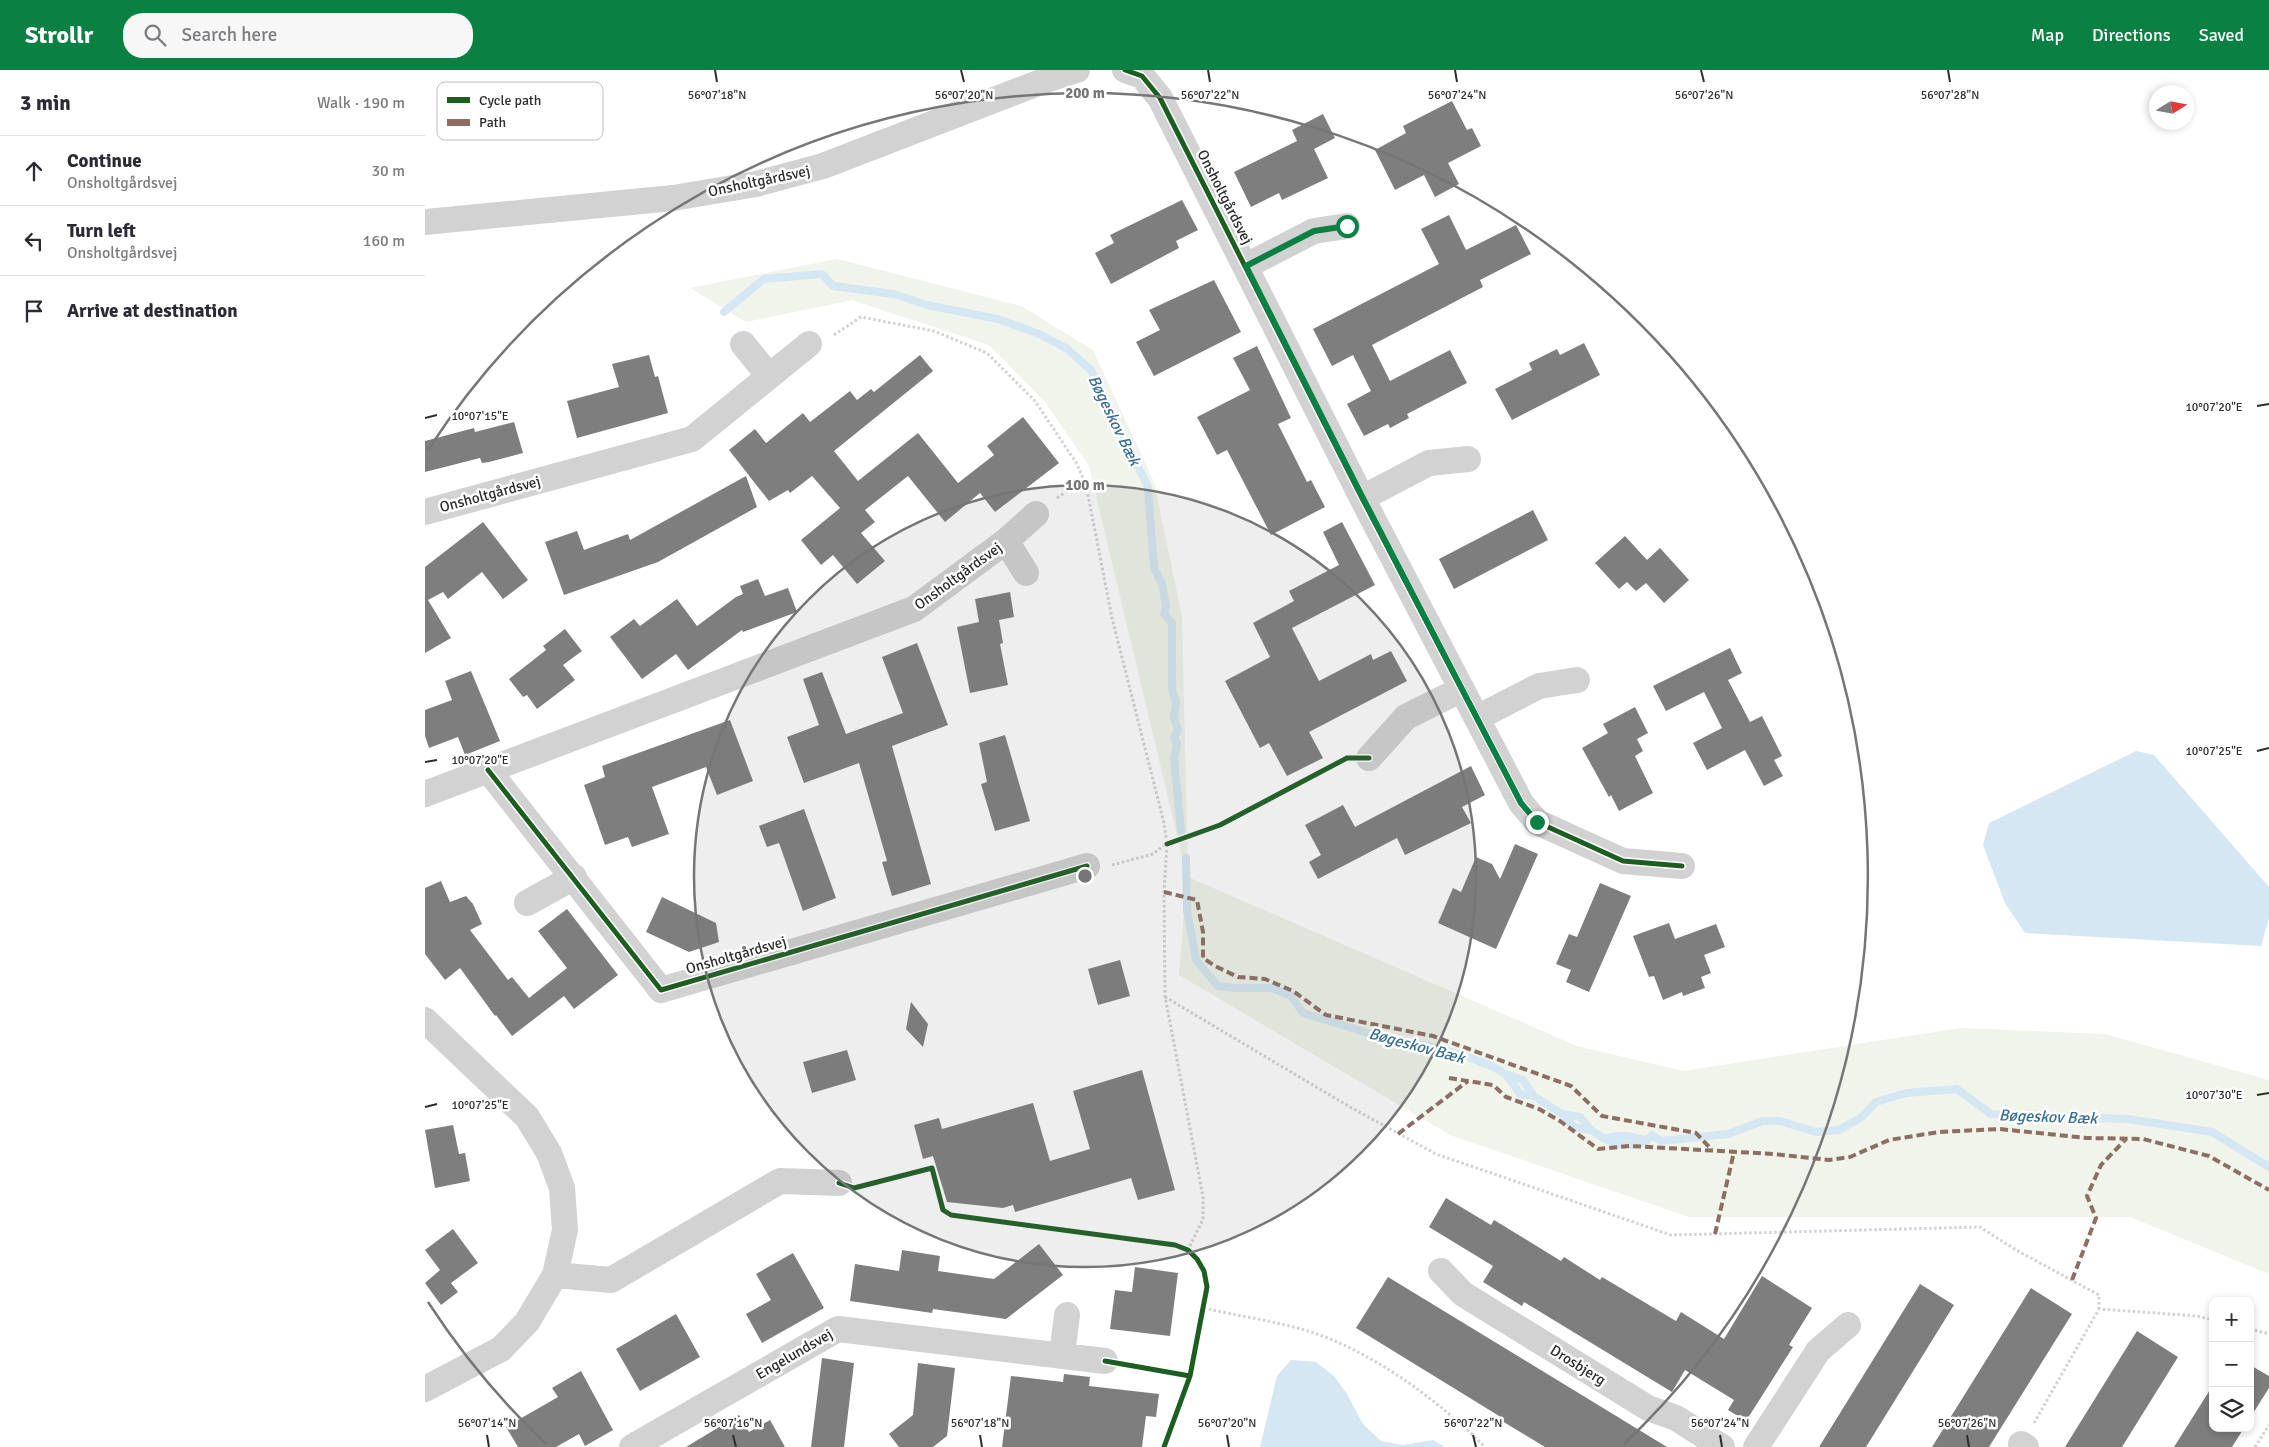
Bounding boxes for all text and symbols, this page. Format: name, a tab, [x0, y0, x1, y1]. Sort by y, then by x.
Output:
search box	[123, 13, 473, 58]
text: Strollr	[25, 20, 93, 50]
icon: search	[141, 21, 169, 49]
text: Search here	[181, 23, 277, 47]
text: Map	[2031, 24, 2064, 46]
text: Directions	[2092, 24, 2171, 46]
text: Saved	[2199, 24, 2244, 46]
legend	[437, 82, 603, 140]
text: 200 m	[1065, 84, 1105, 102]
north arrow	[2149, 85, 2194, 130]
text: 56°07'18"N	[688, 88, 746, 103]
text: 56°07'20"N	[935, 88, 993, 103]
text: 56°07'22"N	[1181, 88, 1239, 103]
text: 56°07'24"N	[1428, 88, 1486, 103]
text: 56°07'26"N	[1675, 88, 1733, 103]
text: 56°07'28"N	[1921, 88, 1979, 103]
text: 3 min	[20, 90, 71, 116]
text: Cycle path	[479, 92, 541, 109]
text: Walk · 190 m	[317, 93, 405, 113]
text: Path	[479, 114, 506, 131]
street label: Onsholtgårdsvej	[1193, 147, 1257, 247]
text: Continue	[67, 149, 142, 173]
icon: ahead	[20, 157, 48, 185]
text: 30 m	[371, 161, 405, 181]
street label: Onsholtgårdsvej	[706, 161, 812, 201]
text: Onsholtgårdsvej	[67, 173, 178, 193]
route start	[1336, 215, 1359, 238]
text: Turn left	[67, 219, 136, 243]
icon: left	[20, 227, 48, 255]
text: 160 m	[363, 231, 405, 251]
text: Onsholtgårdsvej	[67, 243, 178, 263]
icon: arrive	[20, 297, 48, 325]
text: Arrive at destination	[67, 299, 238, 323]
water label: Bøgeskov Bæk	[1084, 372, 1146, 471]
text: 10°07'20"E	[2185, 400, 2243, 415]
text: 10°07'15"E	[451, 409, 509, 424]
street label: Onsholtgårdsvej	[438, 472, 542, 516]
text: 100 m	[1065, 476, 1105, 494]
street label: Onsholtgårdsvej	[911, 538, 1005, 614]
text: 10°07'25"E	[2185, 744, 2243, 759]
text: 10°07'20"E	[451, 753, 509, 768]
route end	[1526, 811, 1549, 834]
centre of rings	[1076, 867, 1094, 885]
street label: Onsholtgårdsvej	[684, 932, 788, 978]
water label: Bøgeskov Bæk	[1367, 1024, 1469, 1069]
text: 10°07'30"E	[2185, 1088, 2243, 1103]
text: 10°07'25"E	[451, 1098, 509, 1113]
water label: Bøgeskov Bæk	[1998, 1105, 2099, 1129]
map controls	[2209, 1297, 2254, 1432]
button: +	[2209, 1297, 2254, 1342]
street label: Engelundsvej	[752, 1325, 836, 1383]
street label: Drosbjerg	[1547, 1341, 1609, 1389]
button: −	[2209, 1342, 2254, 1387]
button: layers	[2209, 1387, 2254, 1432]
text: 56°07'14"N	[458, 1416, 516, 1431]
text: 56°07'16"N	[704, 1416, 762, 1431]
text: 56°07'18"N	[951, 1416, 1009, 1431]
text: 56°07'20"N	[1198, 1416, 1256, 1431]
text: 56°07'22"N	[1444, 1416, 1502, 1431]
text: 56°07'24"N	[1691, 1416, 1749, 1431]
text: 56°07'26"N	[1938, 1416, 1996, 1431]

